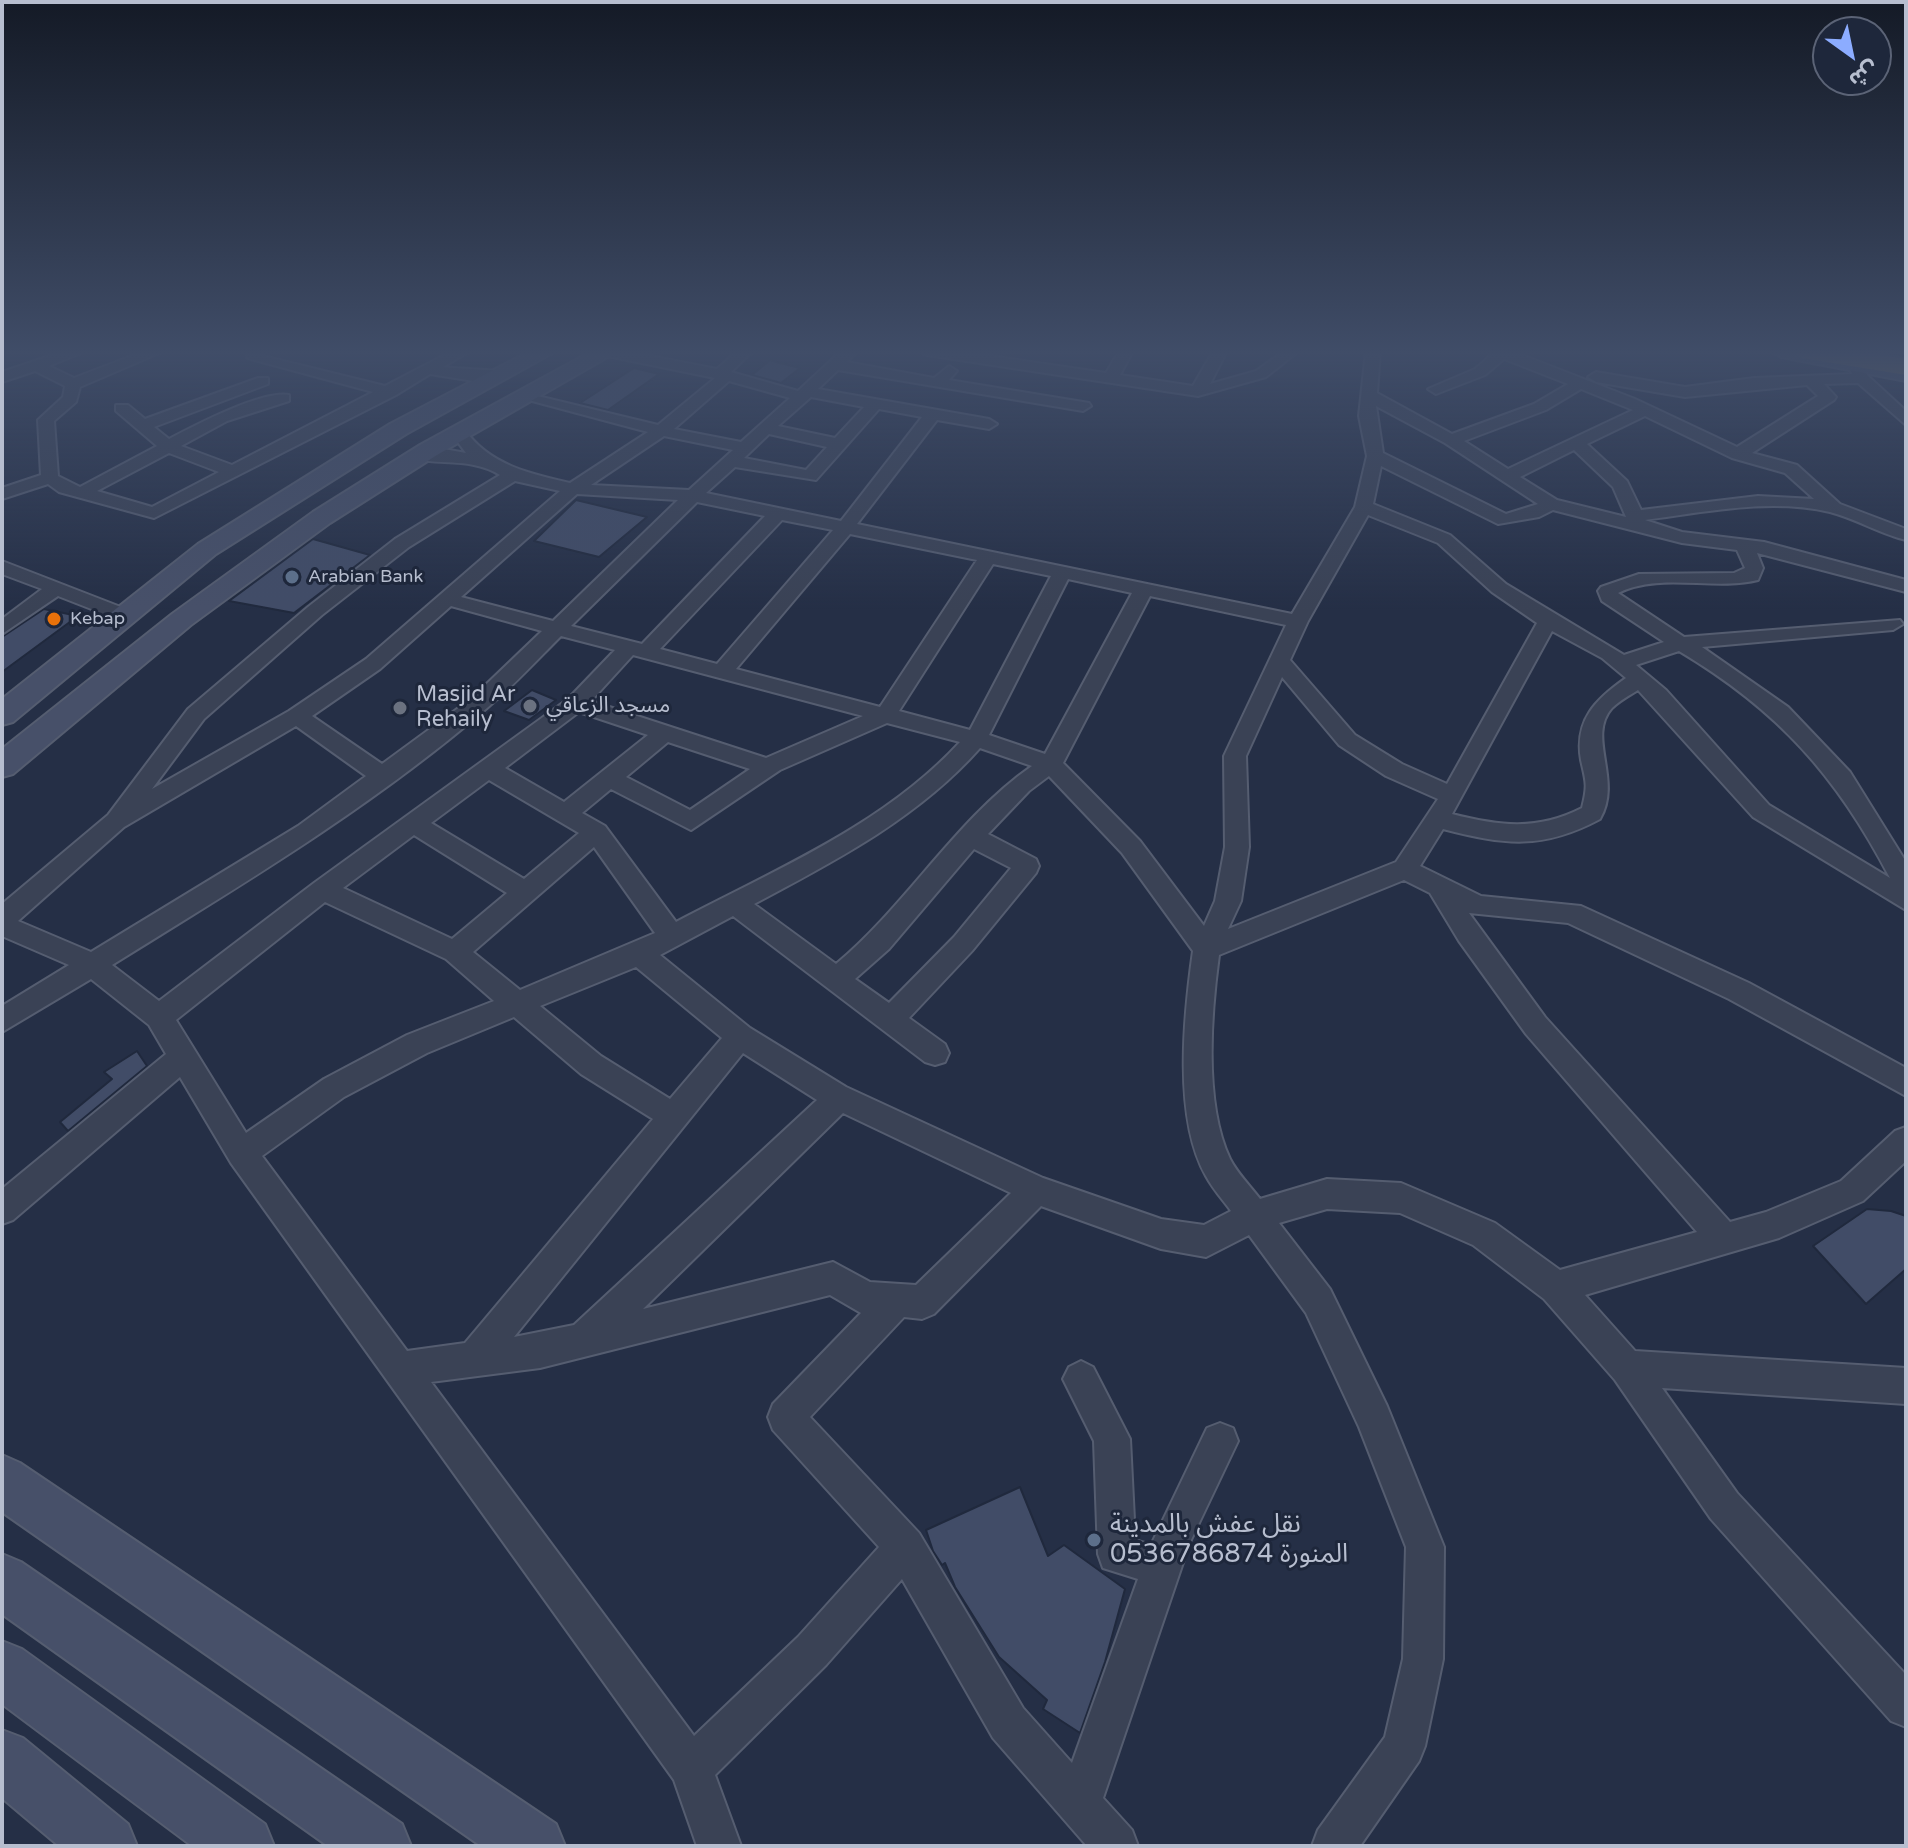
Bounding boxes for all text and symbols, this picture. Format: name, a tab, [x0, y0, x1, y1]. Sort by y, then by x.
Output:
north arrow	[1812, 16, 1892, 96]
text: ش	[1844, 55, 1884, 94]
place label: Arabian Bank	[308, 566, 423, 588]
marker: Arabian Bank	[283, 568, 301, 586]
place label: Kebap	[70, 608, 125, 630]
marker: Kebap	[45, 610, 63, 628]
place label: Masjid Ar Rehaily	[416, 682, 516, 734]
place label: مسجد الزعاقي	[546, 693, 670, 719]
marker: مسجد الزعاقي	[521, 697, 539, 715]
marker: Masjid Ar Rehaily	[391, 699, 409, 717]
place label: نقل عفش بالمدينة المنورة 0536786874	[1110, 1509, 1348, 1570]
marker: نقل عفش بالمدينة المنورة 0536786874	[1085, 1531, 1103, 1549]

